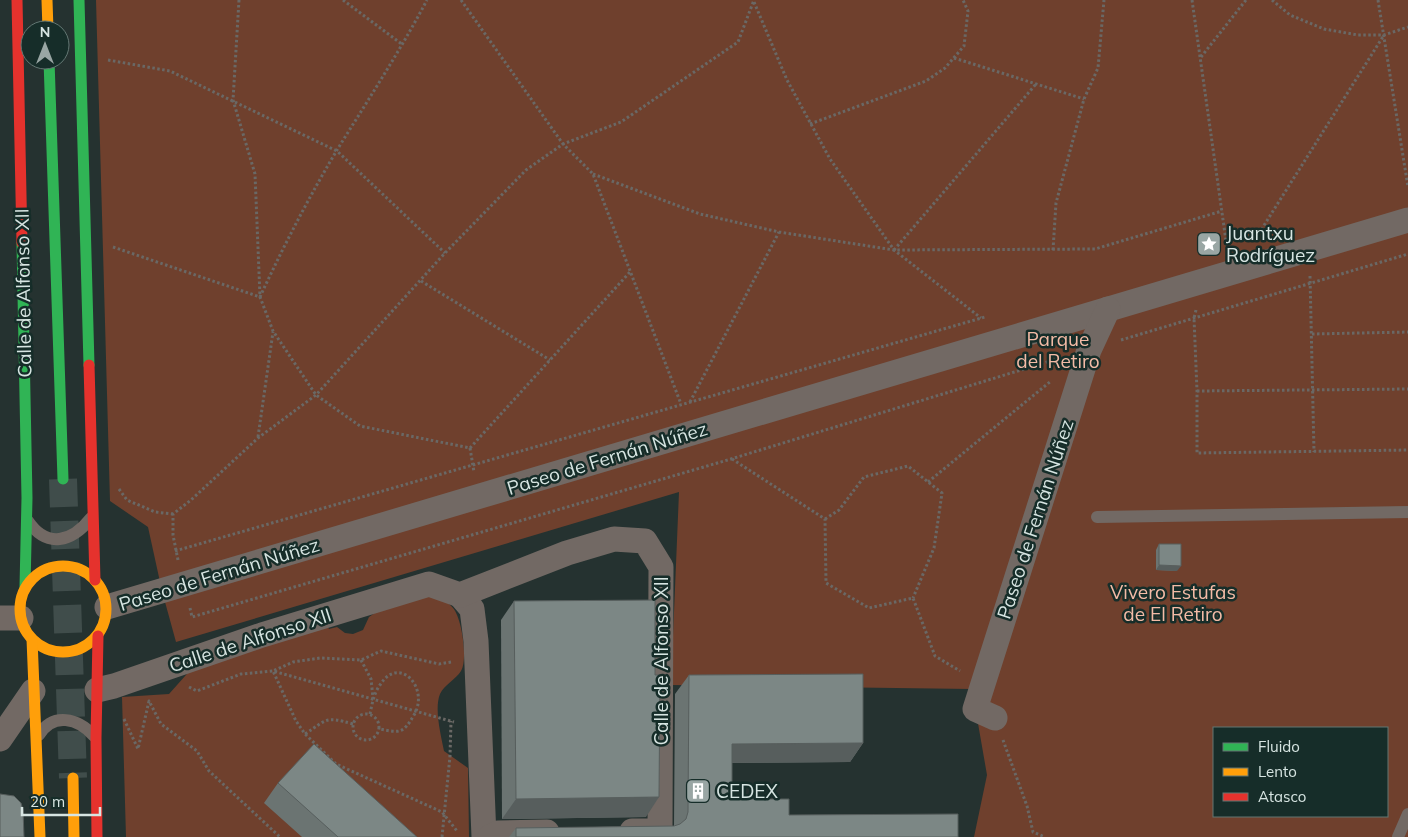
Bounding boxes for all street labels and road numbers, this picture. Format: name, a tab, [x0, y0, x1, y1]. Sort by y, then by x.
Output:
street label: Calle de Alfonso XII	[10, 208, 36, 378]
street label: Paseo de Fernán Núñez	[504, 416, 710, 500]
street label: Paseo de Fernán Núñez	[991, 416, 1079, 622]
street label: Paseo de Fernán Núñez	[116, 532, 322, 616]
street label: Calle de Alfonso XII	[649, 576, 673, 746]
street label: Calle de Alfonso XII	[166, 602, 334, 678]

